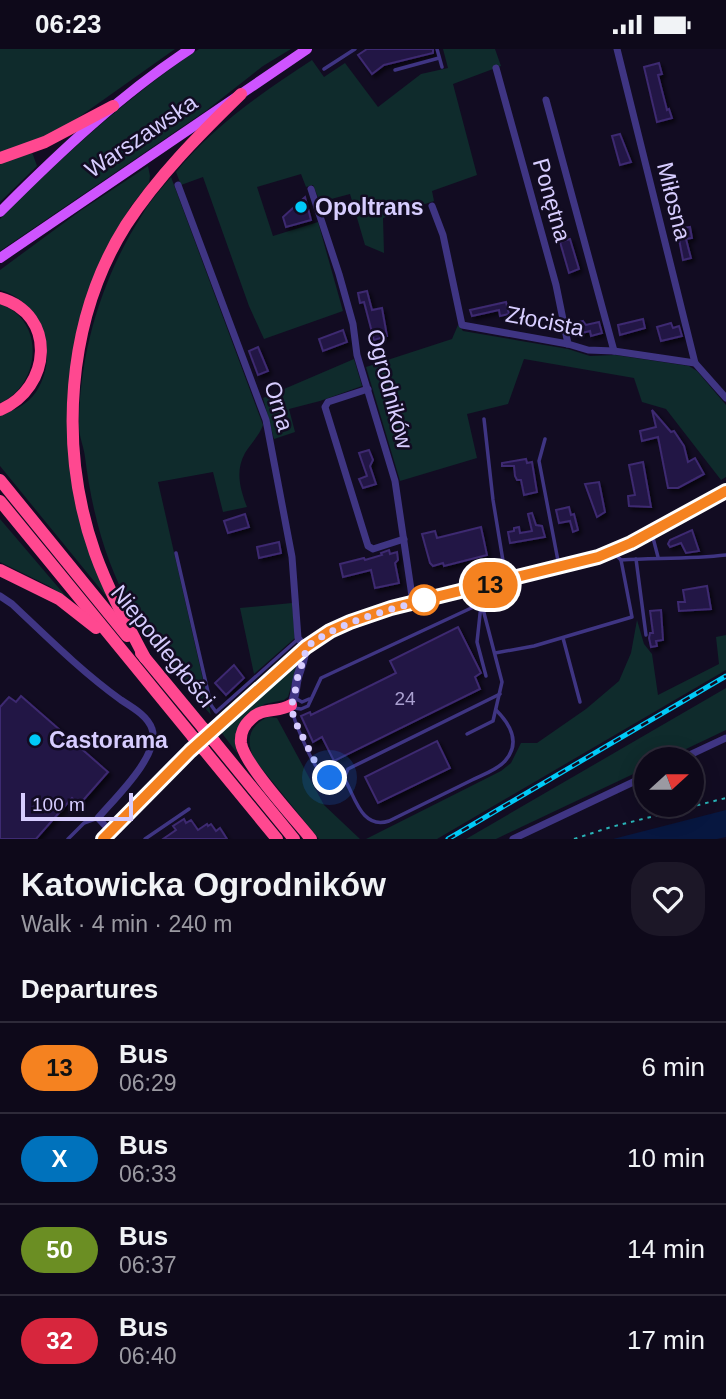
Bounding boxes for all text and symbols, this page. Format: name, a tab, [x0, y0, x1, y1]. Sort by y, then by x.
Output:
text: 06:23	[35, 9, 102, 39]
street label: Warszawska	[80, 89, 202, 183]
street label: Ponętna	[528, 155, 576, 245]
street label: Miłosna	[652, 159, 696, 243]
place label: Opoltrans	[315, 194, 424, 220]
marker: Opoltrans	[293, 199, 309, 215]
street label: Złocista	[504, 301, 587, 341]
street label: Ogrodników	[362, 326, 419, 452]
street label: Orna	[259, 378, 299, 434]
line badge: 13	[458, 562, 522, 608]
text: 13	[477, 571, 503, 598]
street label: Niepodległości	[106, 580, 220, 712]
unlabelled marker	[409, 585, 439, 615]
house number: 24	[394, 688, 416, 709]
place label: Castorama	[49, 727, 168, 753]
marker: Castorama	[27, 732, 43, 748]
north arrow	[634, 747, 704, 817]
map controls	[634, 747, 704, 817]
your location	[312, 760, 347, 795]
scale bar	[21, 790, 133, 822]
text: 100 m	[32, 794, 85, 815]
button: heart	[631, 862, 705, 936]
text: Katowicka Ogrodników	[21, 866, 386, 903]
text: Walk · 4 min · 240 m	[21, 911, 232, 937]
text: Departures	[21, 974, 158, 1004]
text: Bus	[119, 1039, 168, 1069]
text: 6 min	[641, 1052, 705, 1082]
text: 13	[46, 1054, 73, 1081]
text: 06:29	[119, 1070, 177, 1096]
text: Bus	[119, 1130, 168, 1160]
text: 10 min	[627, 1143, 705, 1173]
text: X	[51, 1145, 68, 1172]
text: 06:33	[119, 1161, 177, 1187]
text: Bus	[119, 1221, 168, 1251]
text: 14 min	[627, 1234, 705, 1264]
text: 50	[46, 1236, 73, 1263]
text: 06:37	[119, 1252, 177, 1278]
text: Bus	[119, 1312, 168, 1342]
text: 17 min	[627, 1325, 705, 1355]
text: 32	[46, 1327, 73, 1354]
text: 06:40	[119, 1343, 177, 1369]

